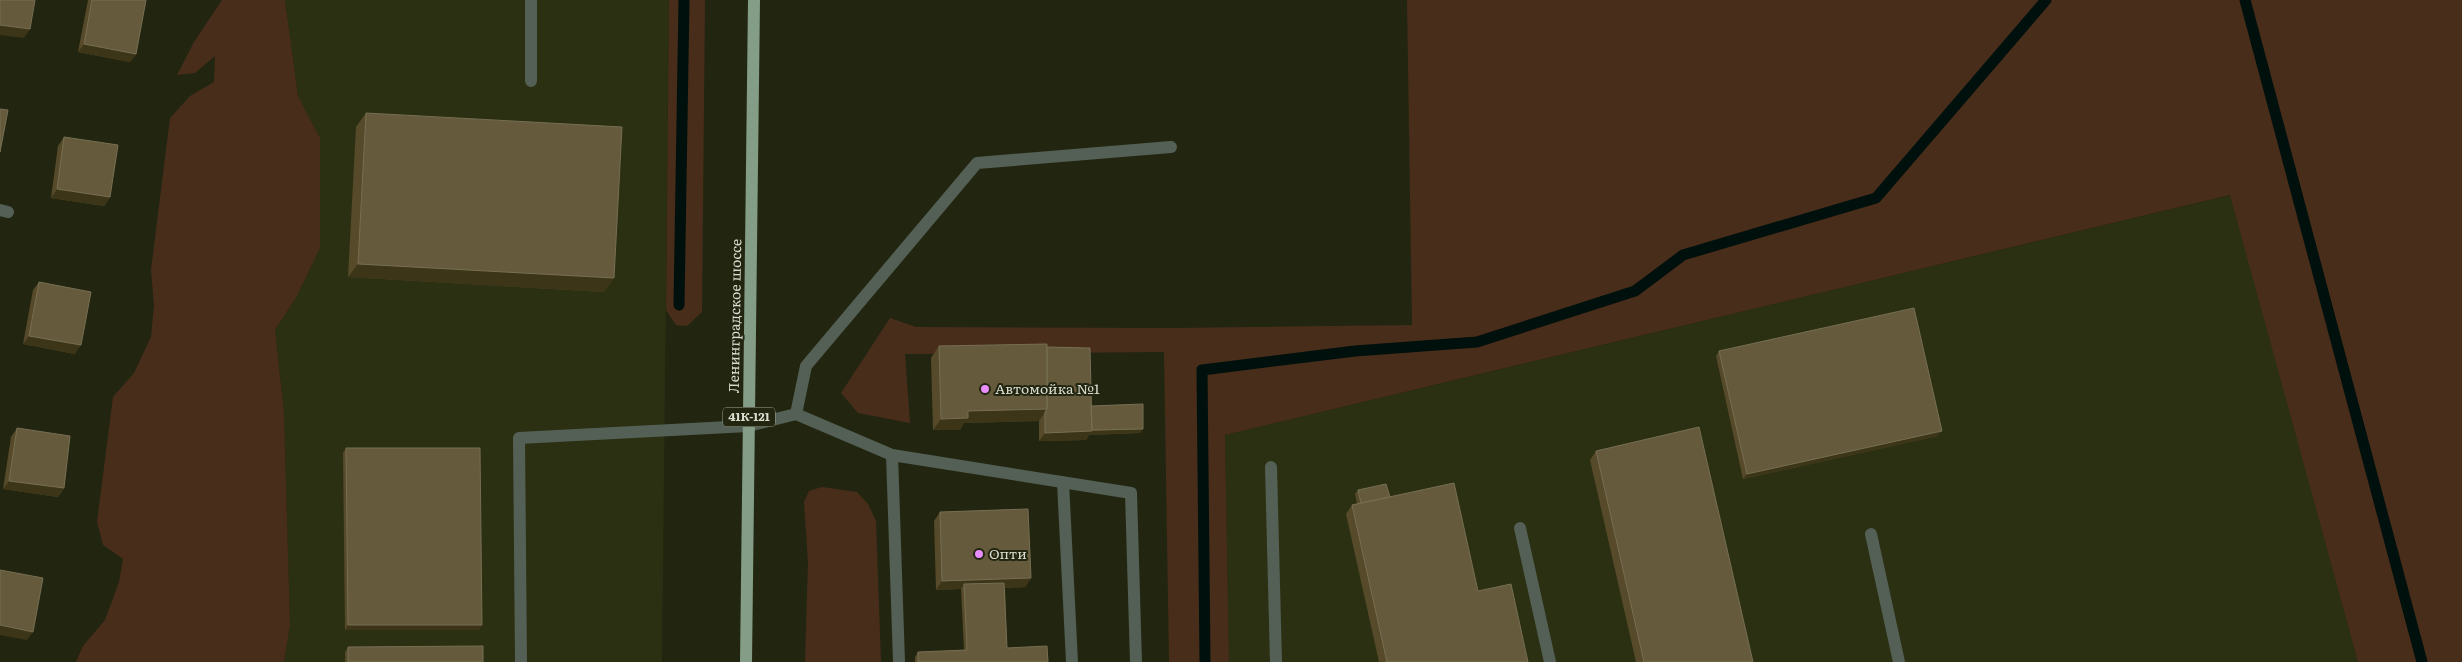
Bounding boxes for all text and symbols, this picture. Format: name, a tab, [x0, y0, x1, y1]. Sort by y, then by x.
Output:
street label: Ленинградское шоссе	[723, 239, 745, 393]
place label: Автомойка №1	[995, 378, 1100, 398]
marker: Автомойка №1	[979, 383, 991, 395]
road number: 41К-121	[723, 408, 775, 427]
place label: Опти	[989, 543, 1027, 563]
marker: Опти	[973, 548, 985, 560]

